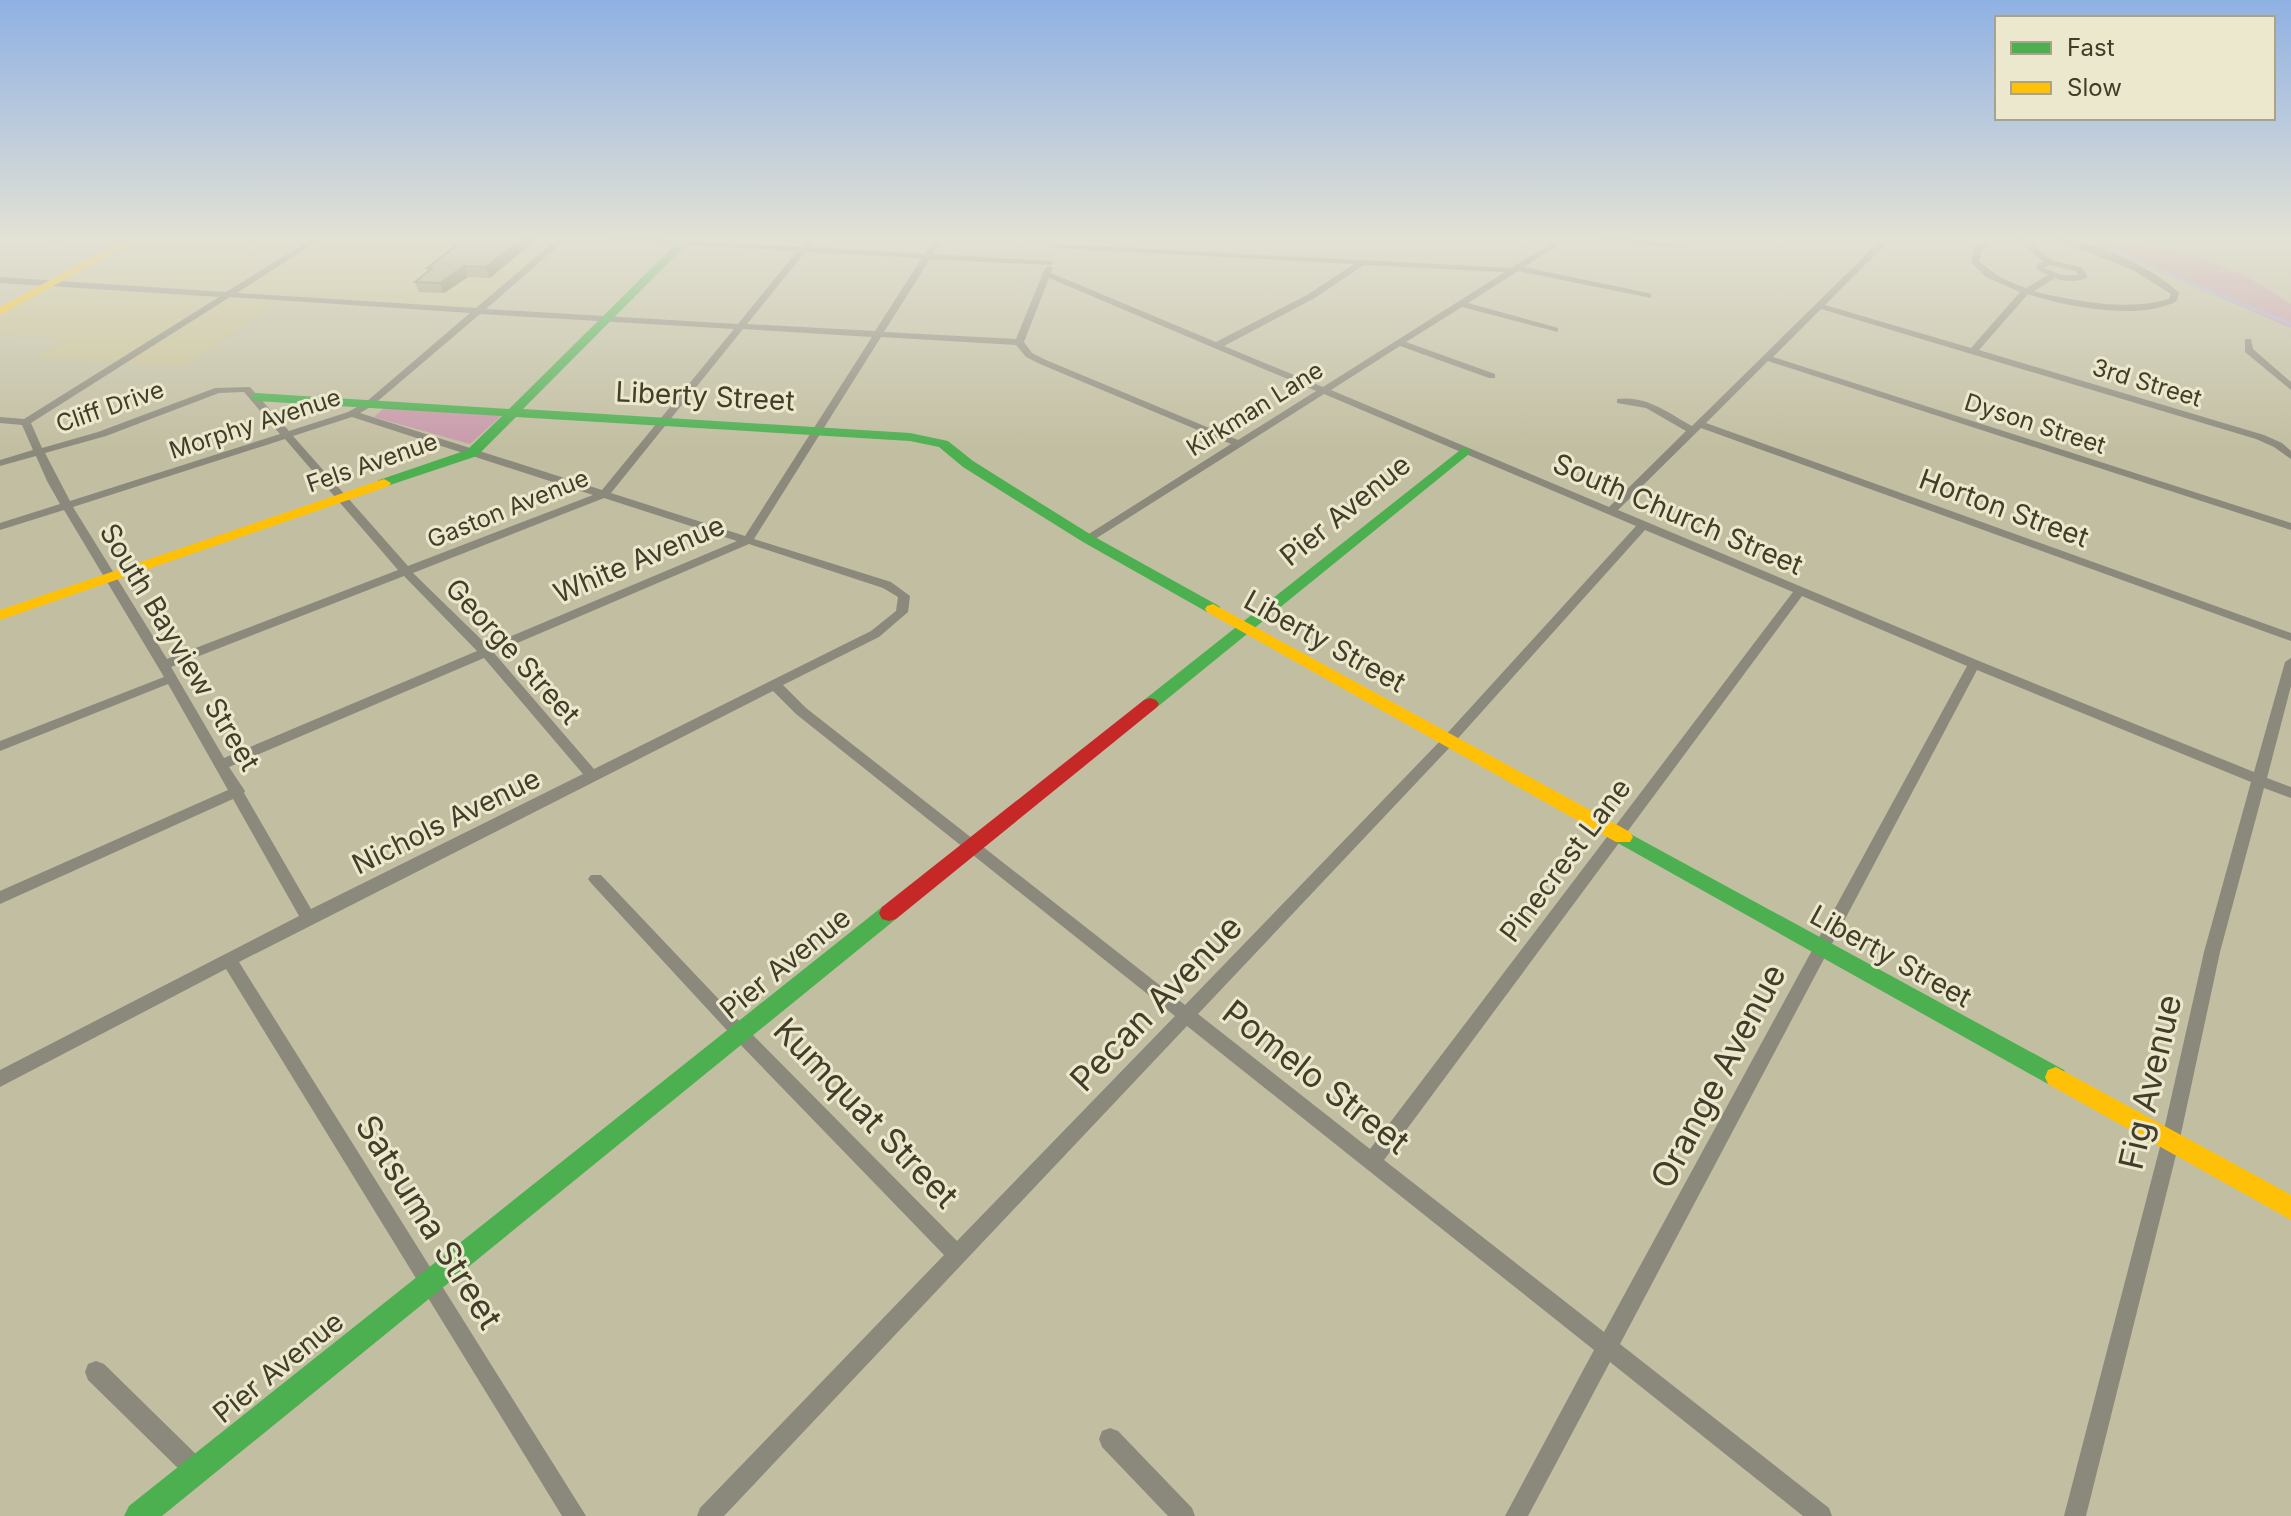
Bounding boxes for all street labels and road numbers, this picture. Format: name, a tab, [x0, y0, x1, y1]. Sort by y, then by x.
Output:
street label: 3rd Street	[2089, 352, 2205, 413]
street label: Kirkman Lane	[1181, 355, 1328, 462]
street label: Liberty Street	[615, 374, 795, 418]
street label: Cliff Drive	[52, 375, 168, 439]
street label: Morphy Avenue	[165, 382, 344, 465]
street label: Dyson Street	[1961, 387, 2109, 460]
street label: Fels Avenue	[302, 427, 441, 498]
street label: South Church Street	[1548, 446, 1808, 582]
street label: Pier Avenue	[1273, 447, 1417, 573]
street label: Horton Street	[1915, 462, 2093, 554]
street label: Gaston Avenue	[423, 463, 593, 554]
street label: White Avenue	[548, 508, 730, 610]
street label: South Bayview Street	[93, 517, 267, 777]
street label: George Street	[439, 571, 587, 731]
street label: Liberty Street	[1238, 583, 1412, 699]
street label: Nichols Avenue	[346, 761, 546, 881]
street label: Pinecrest Lane	[1492, 771, 1638, 949]
street label: Liberty Street	[1804, 898, 1978, 1014]
street label: Pier Avenue	[713, 900, 857, 1026]
street label: Pecan Avenue	[1061, 906, 1250, 1099]
street label: Orange Avenue	[1641, 957, 1794, 1195]
street label: Fig Avenue	[2110, 990, 2190, 1173]
street label: Pomelo Street	[1215, 991, 1418, 1162]
street label: Kumquat Street	[765, 1009, 967, 1216]
street label: Satsuma Street	[347, 1107, 511, 1336]
street label: Pier Avenue	[206, 1304, 350, 1430]

